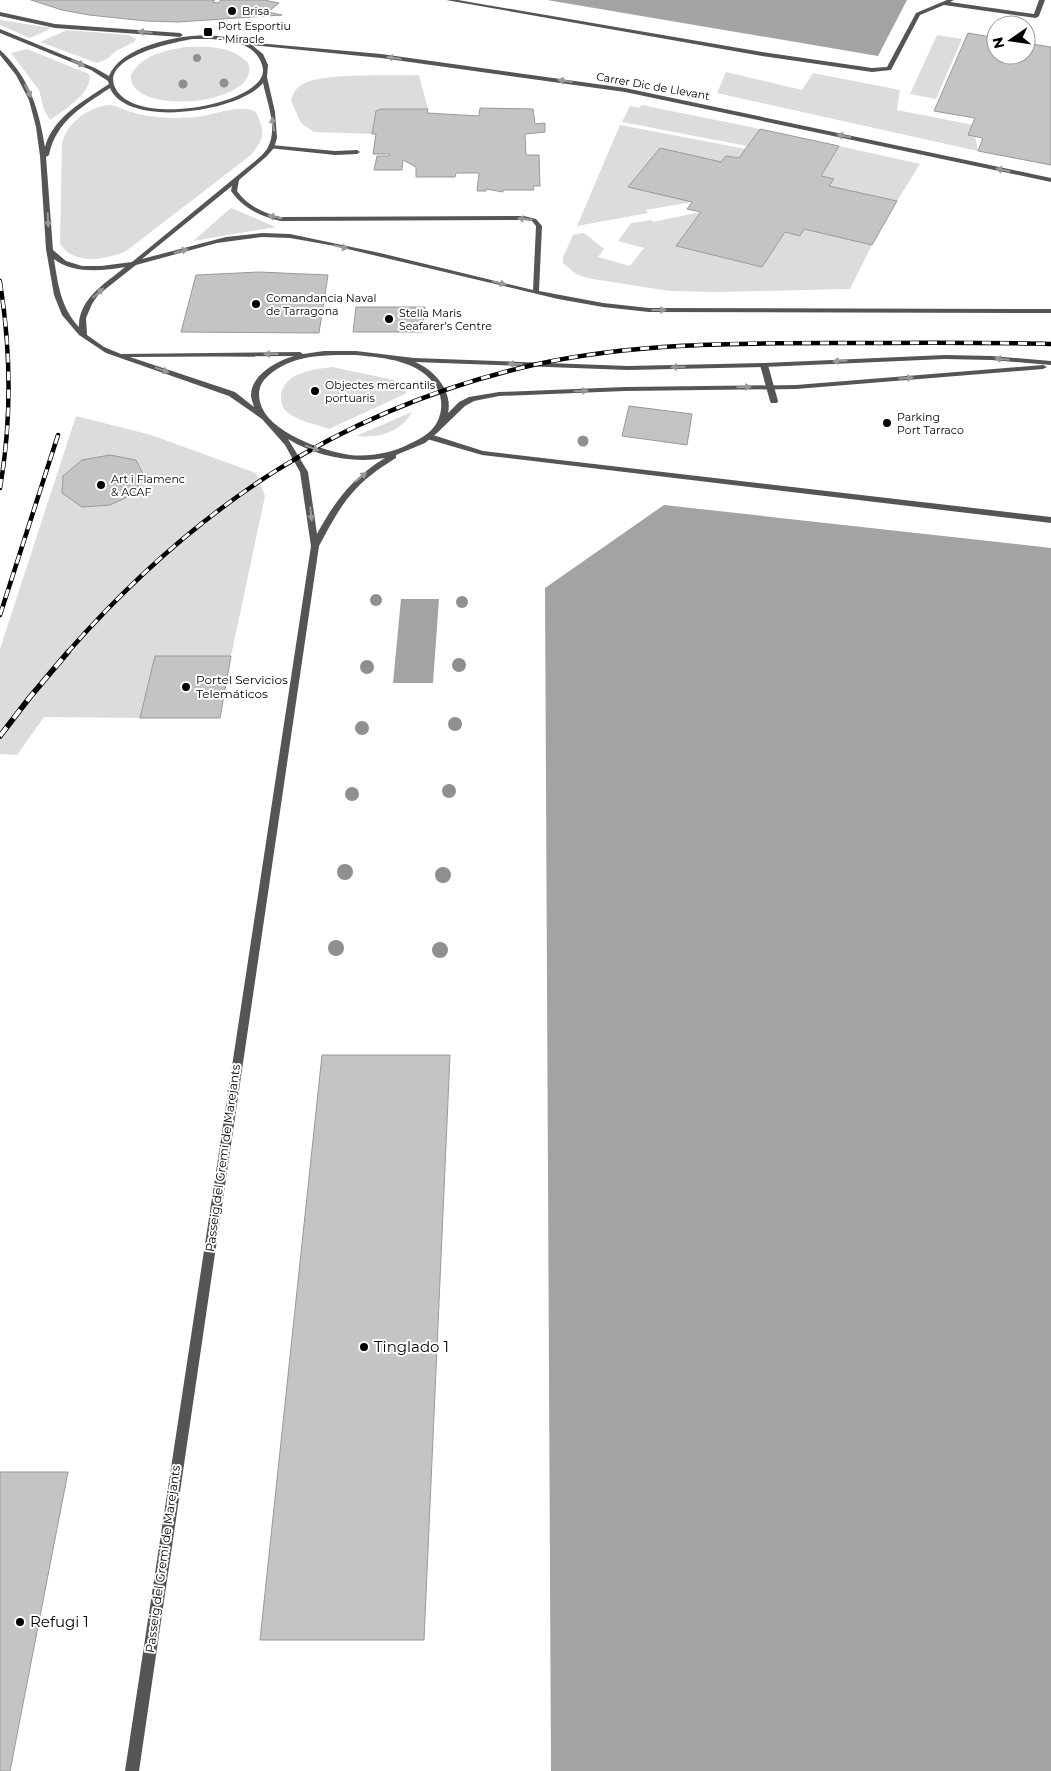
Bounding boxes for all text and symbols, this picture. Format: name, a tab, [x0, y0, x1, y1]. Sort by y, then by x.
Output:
place label: Brisa	[242, 4, 269, 18]
marker: Brisa	[226, 5, 238, 17]
north arrow	[986, 15, 1036, 65]
place label: Port Esportiu - Miracle	[218, 19, 291, 46]
marker: Port Esportiu - Miracle	[202, 26, 214, 38]
one-way arrow	[137, 28, 153, 36]
text: N	[988, 35, 1008, 50]
one-way arrow	[386, 54, 402, 62]
one-way arrow	[71, 59, 85, 67]
street label: Carrer Dic de Llevant	[595, 69, 711, 103]
one-way arrow	[556, 77, 572, 85]
one-way arrow	[24, 84, 32, 98]
one-way arrow	[269, 116, 277, 132]
one-way arrow	[837, 132, 852, 140]
one-way arrow	[996, 166, 1011, 174]
one-way arrow	[44, 212, 52, 228]
one-way arrow	[268, 213, 283, 221]
one-way arrow	[516, 214, 532, 222]
one-way arrow	[334, 243, 349, 251]
one-way arrow	[174, 246, 189, 254]
one-way arrow	[492, 279, 507, 287]
one-way arrow	[92, 287, 104, 299]
place label: Comandancia Naval de Tarragona	[266, 291, 376, 318]
marker: Comandancia Naval de Tarragona	[250, 298, 262, 310]
place label: Stella Maris Seafarer’s Centre	[399, 306, 492, 333]
one-way arrow	[651, 306, 667, 314]
marker: Stella Maris Seafarer’s Centre	[383, 313, 395, 325]
one-way arrow	[262, 350, 278, 358]
one-way arrow	[994, 355, 1010, 363]
one-way arrow	[832, 357, 848, 365]
one-way arrow	[507, 360, 523, 368]
one-way arrow	[669, 363, 685, 371]
one-way arrow	[155, 366, 170, 374]
one-way arrow	[898, 374, 914, 382]
place label: Objectes mercantils portuaris	[325, 378, 436, 405]
one-way arrow	[736, 383, 752, 391]
marker: Objectes mercantils portuaris	[309, 385, 321, 397]
one-way arrow	[573, 386, 589, 394]
place label: Parking Port Tarraco	[897, 410, 964, 437]
marker: Parking Port Tarraco	[881, 417, 893, 429]
one-way arrow	[305, 444, 320, 452]
place label: Art i Flamenc & ACAF	[111, 472, 185, 499]
one-way arrow	[354, 472, 367, 483]
marker: Art i Flamenc & ACAF	[95, 479, 107, 491]
one-way arrow	[307, 506, 315, 522]
place label: Portel Servicios Telemáticos	[196, 672, 288, 701]
marker: Portel Servicios Telemáticos	[180, 681, 192, 693]
street label: Passeig del Gremi de Marejants	[202, 1063, 243, 1253]
place label: Tinglado 1	[374, 1337, 449, 1356]
marker: Tinglado 1	[358, 1341, 370, 1353]
street label: Passeig del Gremi de Marejants	[142, 1464, 183, 1654]
place label: Refugi 1	[30, 1612, 89, 1631]
marker: Refugi 1	[14, 1616, 26, 1628]

